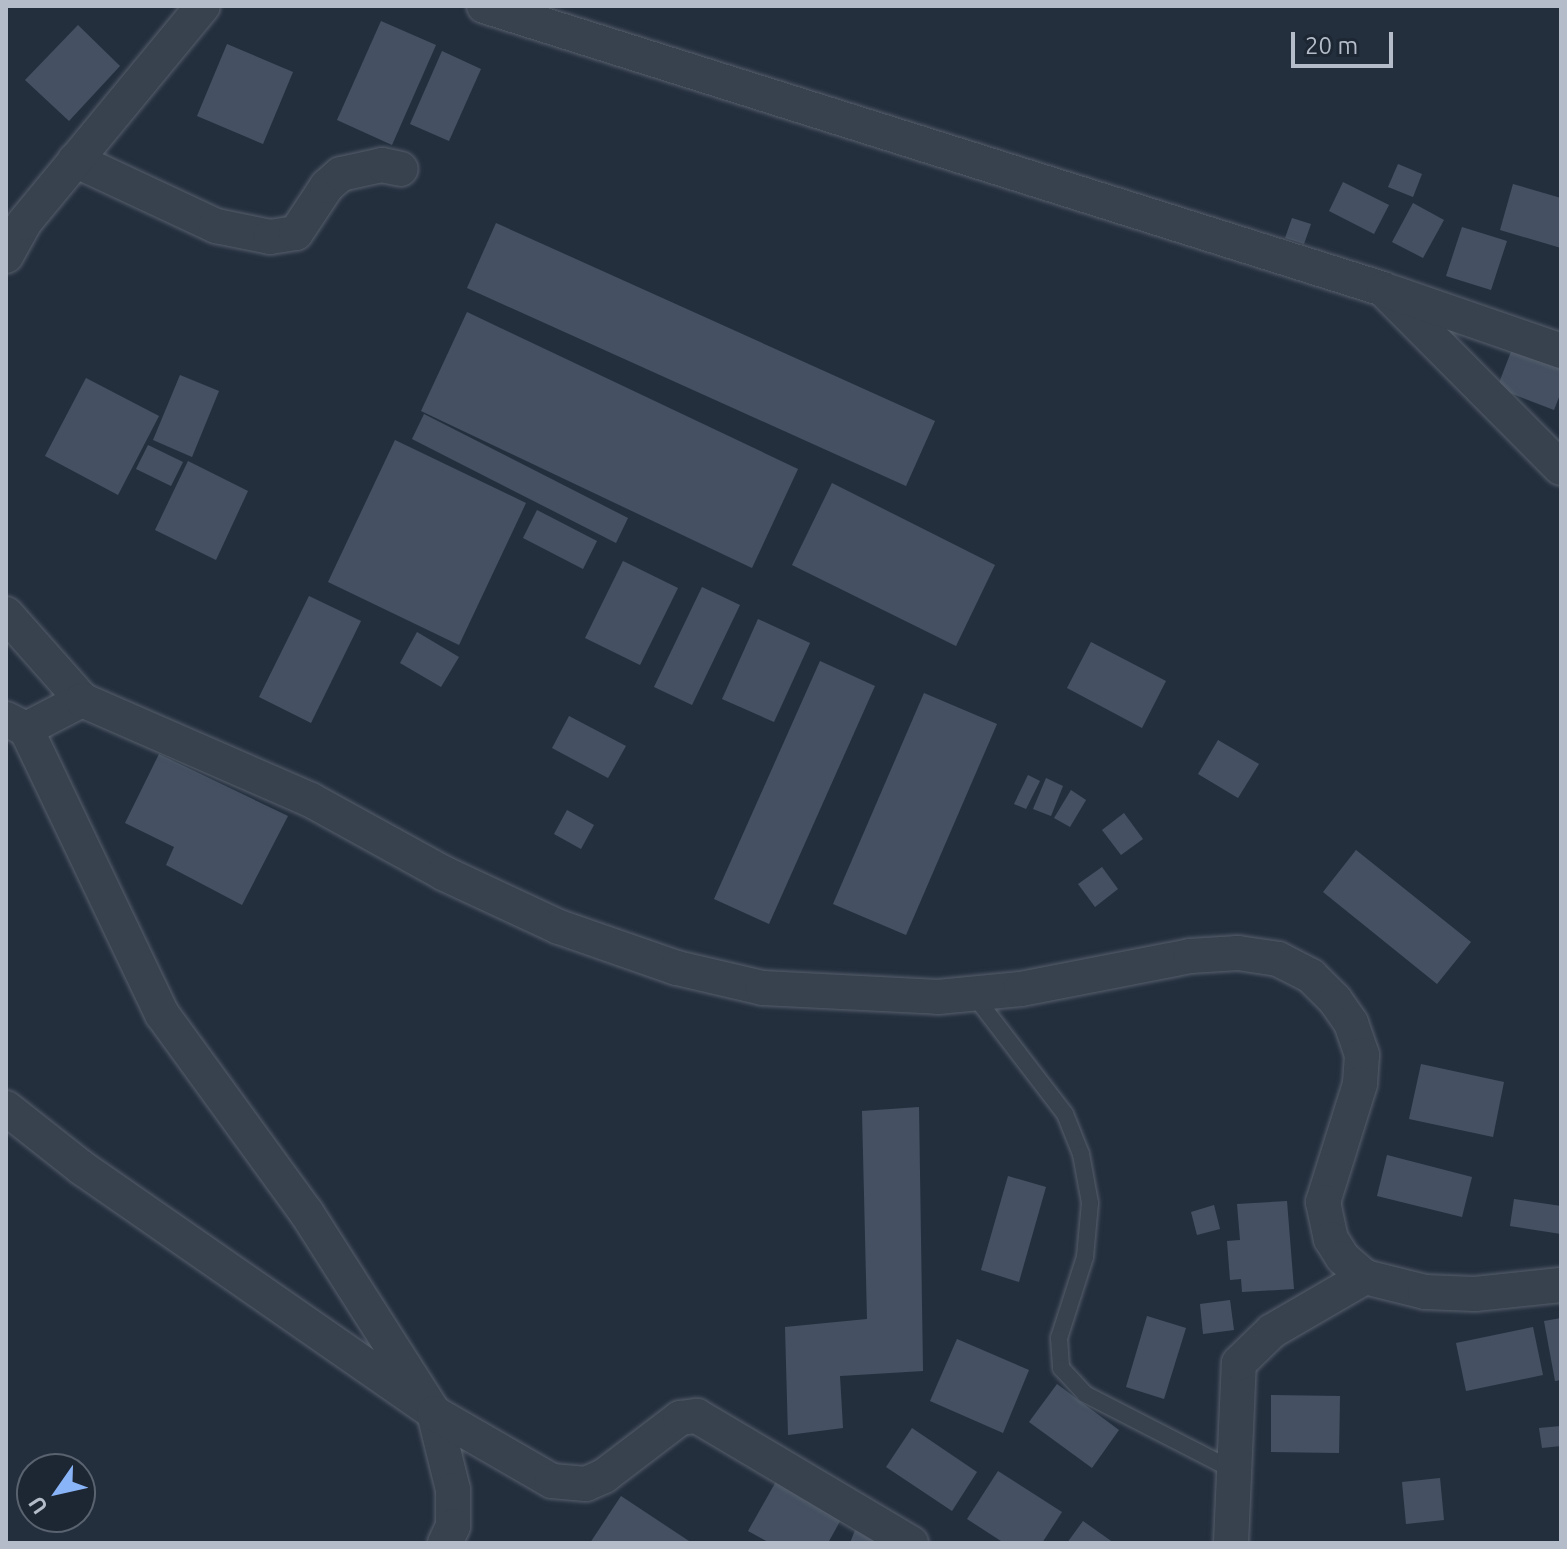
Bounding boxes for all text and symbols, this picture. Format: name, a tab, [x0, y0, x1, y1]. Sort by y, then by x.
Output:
scale bar	[1295, 16, 1397, 66]
text: 20 m	[1305, 32, 1358, 59]
north arrow	[16, 1453, 96, 1533]
text: U	[23, 1492, 52, 1519]

